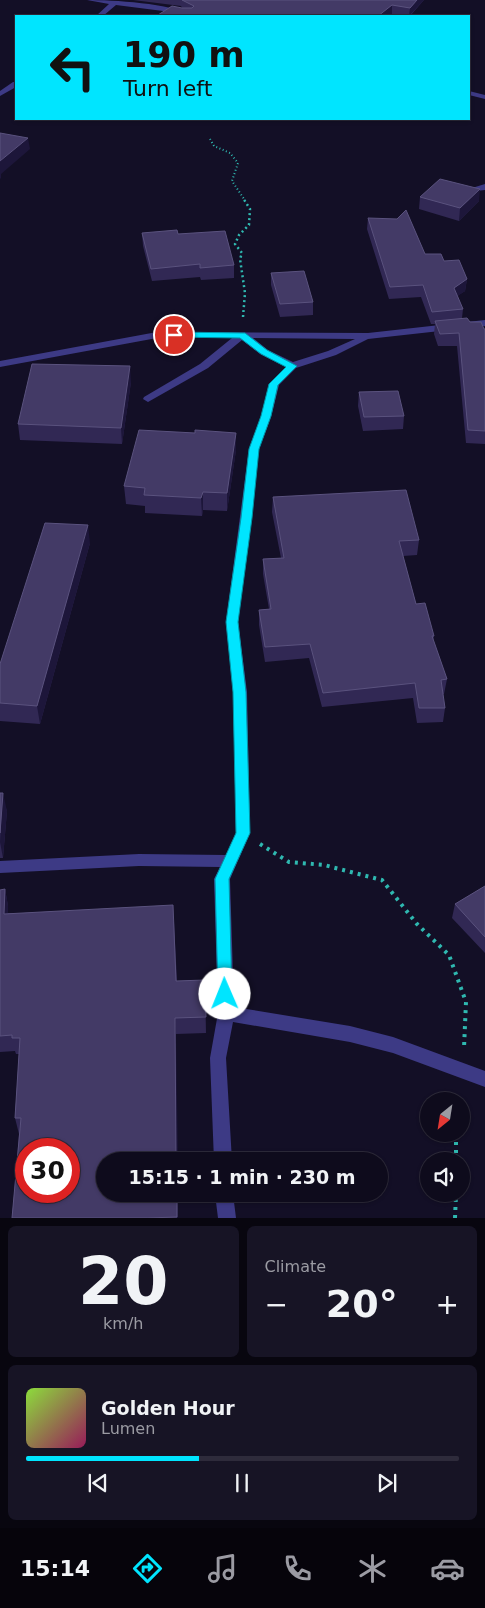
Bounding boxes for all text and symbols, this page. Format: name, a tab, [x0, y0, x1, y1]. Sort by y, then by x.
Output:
icon: left	[40, 35, 105, 100]
text: 190 m	[123, 35, 245, 75]
text: Turn left	[123, 76, 212, 101]
pin	[153, 314, 195, 356]
icon: arrive	[160, 321, 188, 349]
position arrow	[198, 967, 250, 1019]
north arrow	[420, 1092, 470, 1142]
map controls	[420, 1092, 470, 1202]
speed limit sign: 30	[15, 1138, 80, 1203]
button: sound	[420, 1152, 470, 1202]
text: 15:15 · 1 min · 230 m	[128, 1166, 356, 1188]
text: 20	[78, 1244, 168, 1319]
text: Climate	[265, 1257, 326, 1276]
text: 20°	[326, 1282, 398, 1326]
text: −	[265, 1288, 288, 1321]
text: +	[436, 1288, 459, 1321]
text: km/h	[103, 1314, 143, 1333]
text: Golden Hour	[101, 1397, 235, 1419]
text: Lumen	[101, 1419, 155, 1438]
icon: previous	[84, 1469, 112, 1497]
icon: pause	[228, 1469, 256, 1497]
icon: next	[373, 1469, 401, 1497]
icon: directions	[130, 1551, 165, 1586]
icon: music	[205, 1551, 240, 1586]
icon: phone	[280, 1551, 315, 1586]
icon: climate	[355, 1551, 390, 1586]
icon: car	[430, 1551, 465, 1586]
text: 15:14	[20, 1556, 90, 1581]

